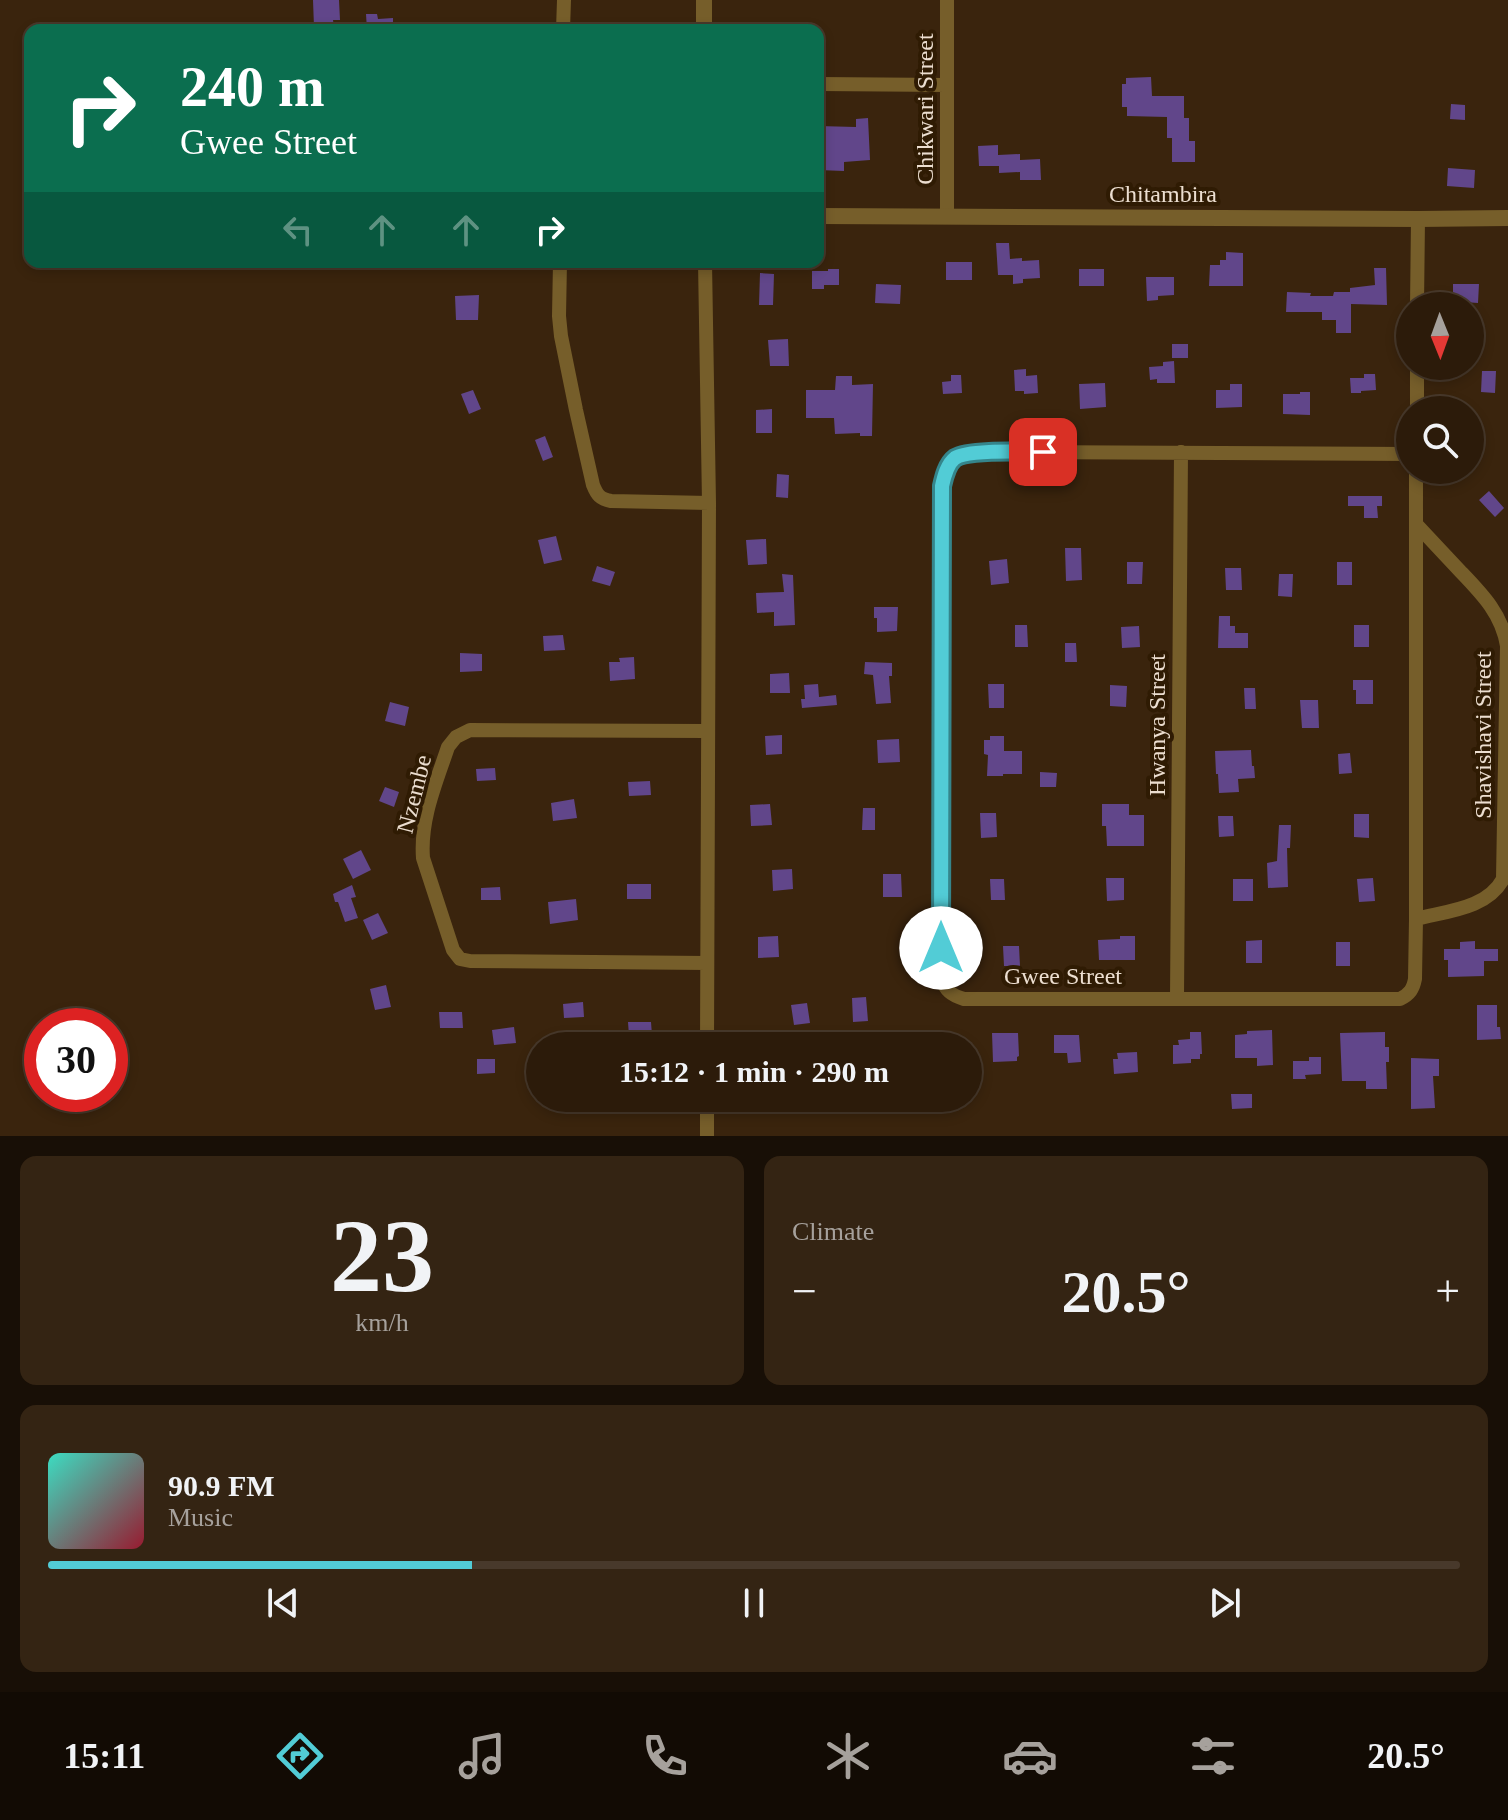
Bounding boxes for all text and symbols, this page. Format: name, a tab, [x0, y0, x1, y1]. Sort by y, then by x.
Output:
street label: Chikwari Street	[912, 33, 938, 185]
icon: right	[48, 56, 152, 160]
text: 240 m	[180, 56, 325, 118]
text: Gwee Street	[180, 122, 357, 162]
street label: Chitambira	[1109, 181, 1217, 207]
icon: left	[276, 208, 320, 252]
icon: ahead	[360, 208, 404, 252]
icon: ahead	[444, 208, 488, 252]
icon: right	[528, 208, 572, 252]
north arrow	[1396, 292, 1484, 380]
map controls	[1396, 292, 1484, 484]
button: search	[1396, 396, 1484, 484]
pin	[1009, 418, 1077, 486]
icon: arrive	[1021, 430, 1065, 474]
street label: Shavishavi Street	[1470, 651, 1496, 819]
street label: Hwanya Street	[1144, 654, 1170, 796]
street label: Nzembe	[392, 752, 436, 836]
position arrow	[899, 906, 983, 990]
street label: Gwee Street	[1004, 963, 1122, 989]
speed limit sign: 30	[24, 1008, 128, 1112]
text: 15:12 · 1 min · 290 m	[619, 1055, 889, 1088]
text: 23	[330, 1198, 434, 1313]
text: Climate	[792, 1217, 874, 1246]
text: 20.5°	[1062, 1259, 1191, 1325]
text: −	[792, 1267, 817, 1316]
text: +	[1435, 1267, 1460, 1316]
text: km/h	[355, 1308, 409, 1337]
text: 90.9 FM	[168, 1469, 275, 1502]
text: Music	[168, 1503, 233, 1532]
icon: previous	[261, 1581, 305, 1625]
icon: pause	[732, 1581, 776, 1625]
icon: next	[1203, 1581, 1247, 1625]
icon: directions	[272, 1728, 328, 1784]
icon: music	[454, 1728, 510, 1784]
icon: phone	[637, 1728, 693, 1784]
icon: climate	[820, 1728, 876, 1784]
icon: car	[1002, 1728, 1058, 1784]
icon: filters	[1185, 1728, 1241, 1784]
text: 15:11	[63, 1736, 145, 1776]
text: 20.5°	[1367, 1736, 1445, 1776]

